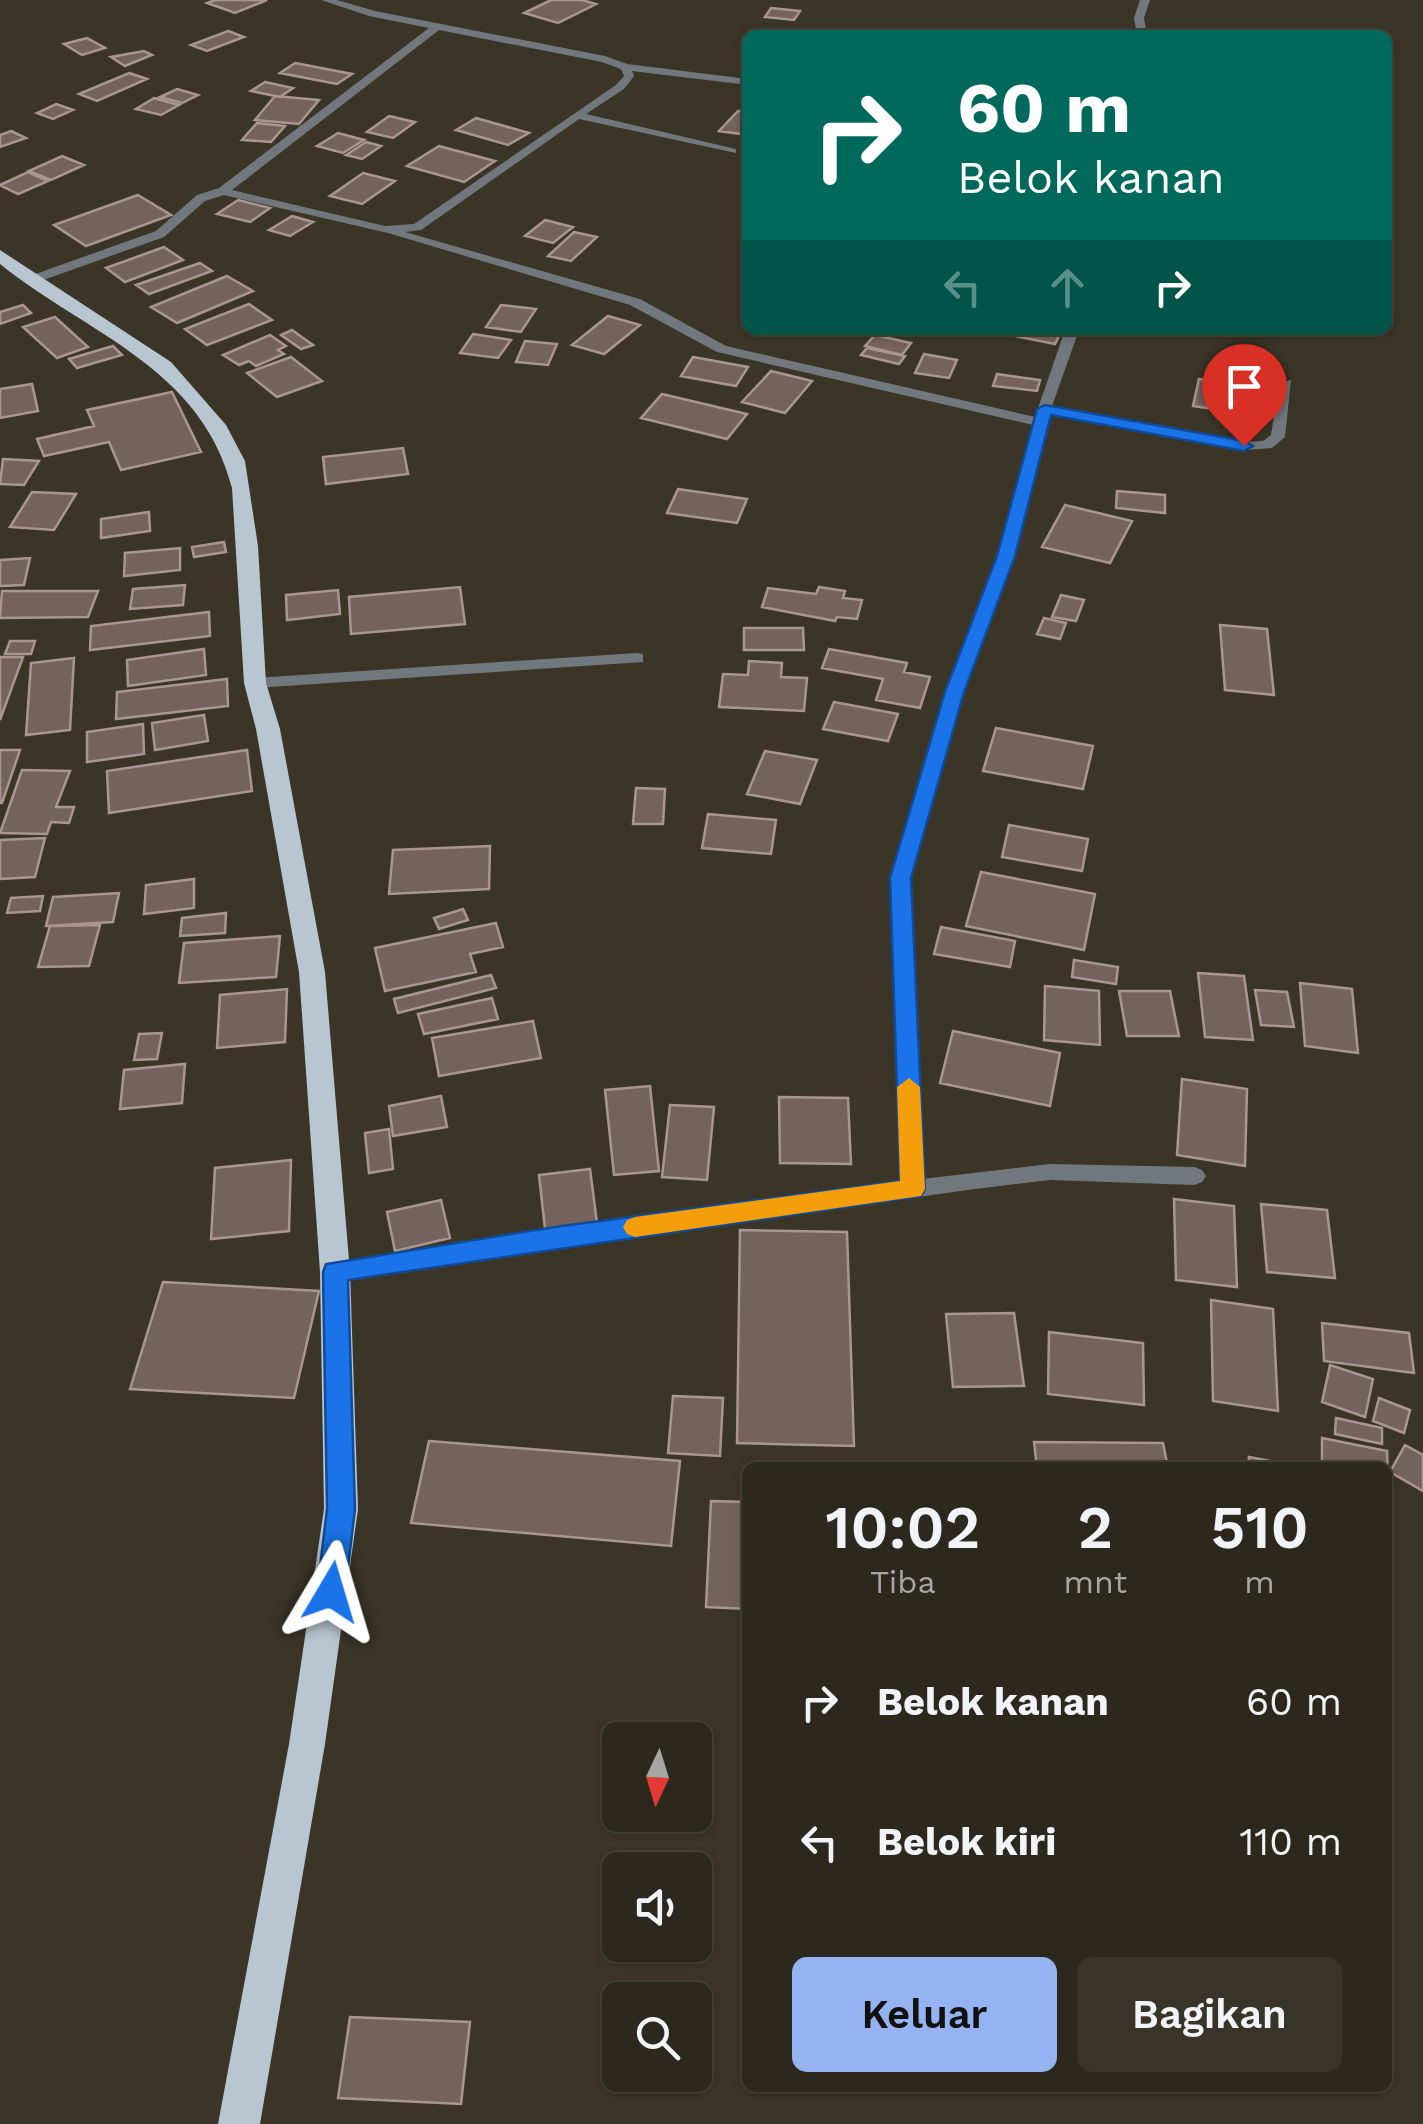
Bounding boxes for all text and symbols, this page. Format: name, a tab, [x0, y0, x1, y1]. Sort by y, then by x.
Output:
text: 60 m	[957, 67, 1131, 149]
icon: right	[792, 70, 922, 200]
text: Belok kanan	[957, 151, 1225, 204]
icon: left	[935, 260, 990, 315]
icon: ahead	[1040, 260, 1095, 315]
icon: right	[1145, 260, 1200, 315]
pin	[1202, 344, 1287, 447]
icon: arrive	[1217, 359, 1272, 414]
text: 10:02	[825, 1492, 980, 1563]
text: 2	[1078, 1492, 1113, 1563]
text: 510	[1211, 1492, 1309, 1563]
position arrow	[279, 1540, 383, 1644]
text: Tiba	[870, 1563, 936, 1601]
text: mnt	[1064, 1563, 1127, 1601]
text: m	[1244, 1563, 1275, 1601]
icon: right	[792, 1675, 847, 1730]
text: Belok kanan	[877, 1680, 1109, 1724]
text: 60 m	[1246, 1680, 1342, 1724]
north arrow	[602, 1722, 712, 1832]
map controls	[602, 1722, 712, 2092]
icon: left	[792, 1815, 847, 1870]
text: Belok kiri	[877, 1820, 1056, 1864]
text: 110 m	[1240, 1820, 1342, 1864]
button: sound	[602, 1852, 712, 1962]
button: Keluar	[792, 1957, 1057, 2072]
button: Bagikan	[1077, 1957, 1342, 2072]
button: search	[602, 1982, 712, 2092]

